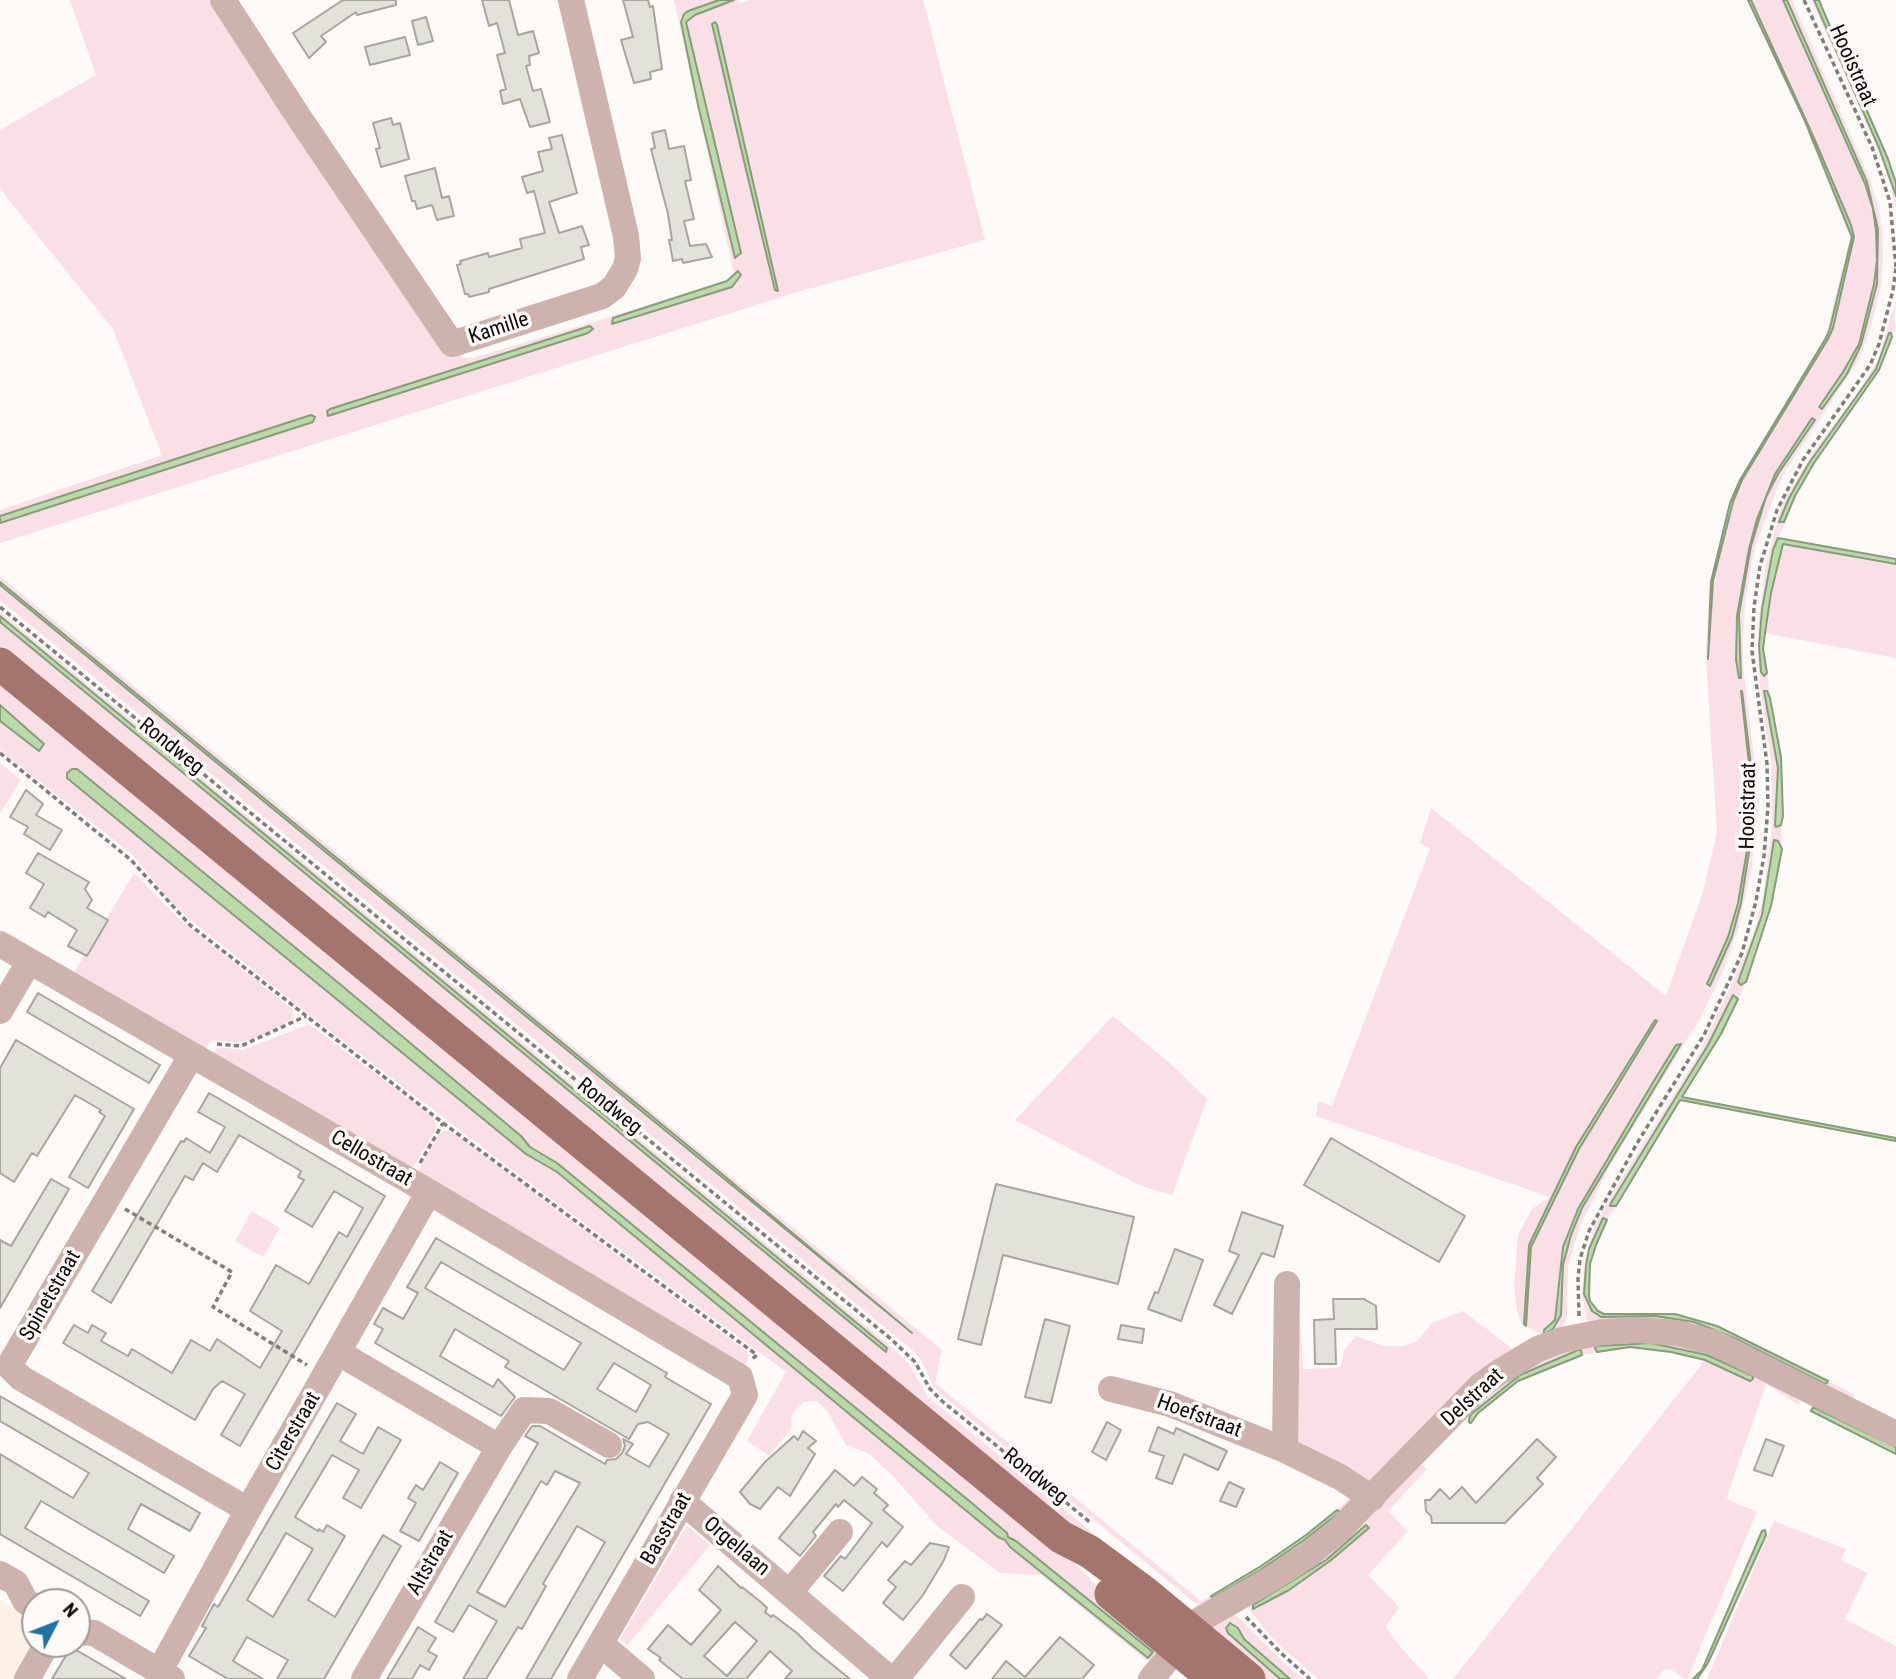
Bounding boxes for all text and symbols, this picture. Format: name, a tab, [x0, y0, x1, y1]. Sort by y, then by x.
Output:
street label: Hooistraat	[1823, 21, 1881, 111]
street label: Kamille	[466, 307, 532, 351]
street label: Rondweg	[133, 713, 209, 781]
street label: Hooistraat	[1736, 762, 1762, 850]
street label: Rondweg	[571, 1073, 647, 1141]
street label: Cellostraat	[326, 1126, 416, 1192]
street label: Spinetstraat	[15, 1246, 87, 1346]
street label: Delstraat	[1437, 1364, 1509, 1432]
street label: Citerstraat	[261, 1388, 327, 1476]
street label: Hoefstraat	[1153, 1390, 1245, 1444]
street label: Rondweg	[997, 1443, 1073, 1511]
street label: Basstraat	[636, 1488, 698, 1570]
street label: Orgellaan	[698, 1512, 774, 1582]
street label: Altstraat	[402, 1526, 460, 1600]
north arrow	[21, 1588, 91, 1658]
text: N	[58, 1598, 83, 1622]

